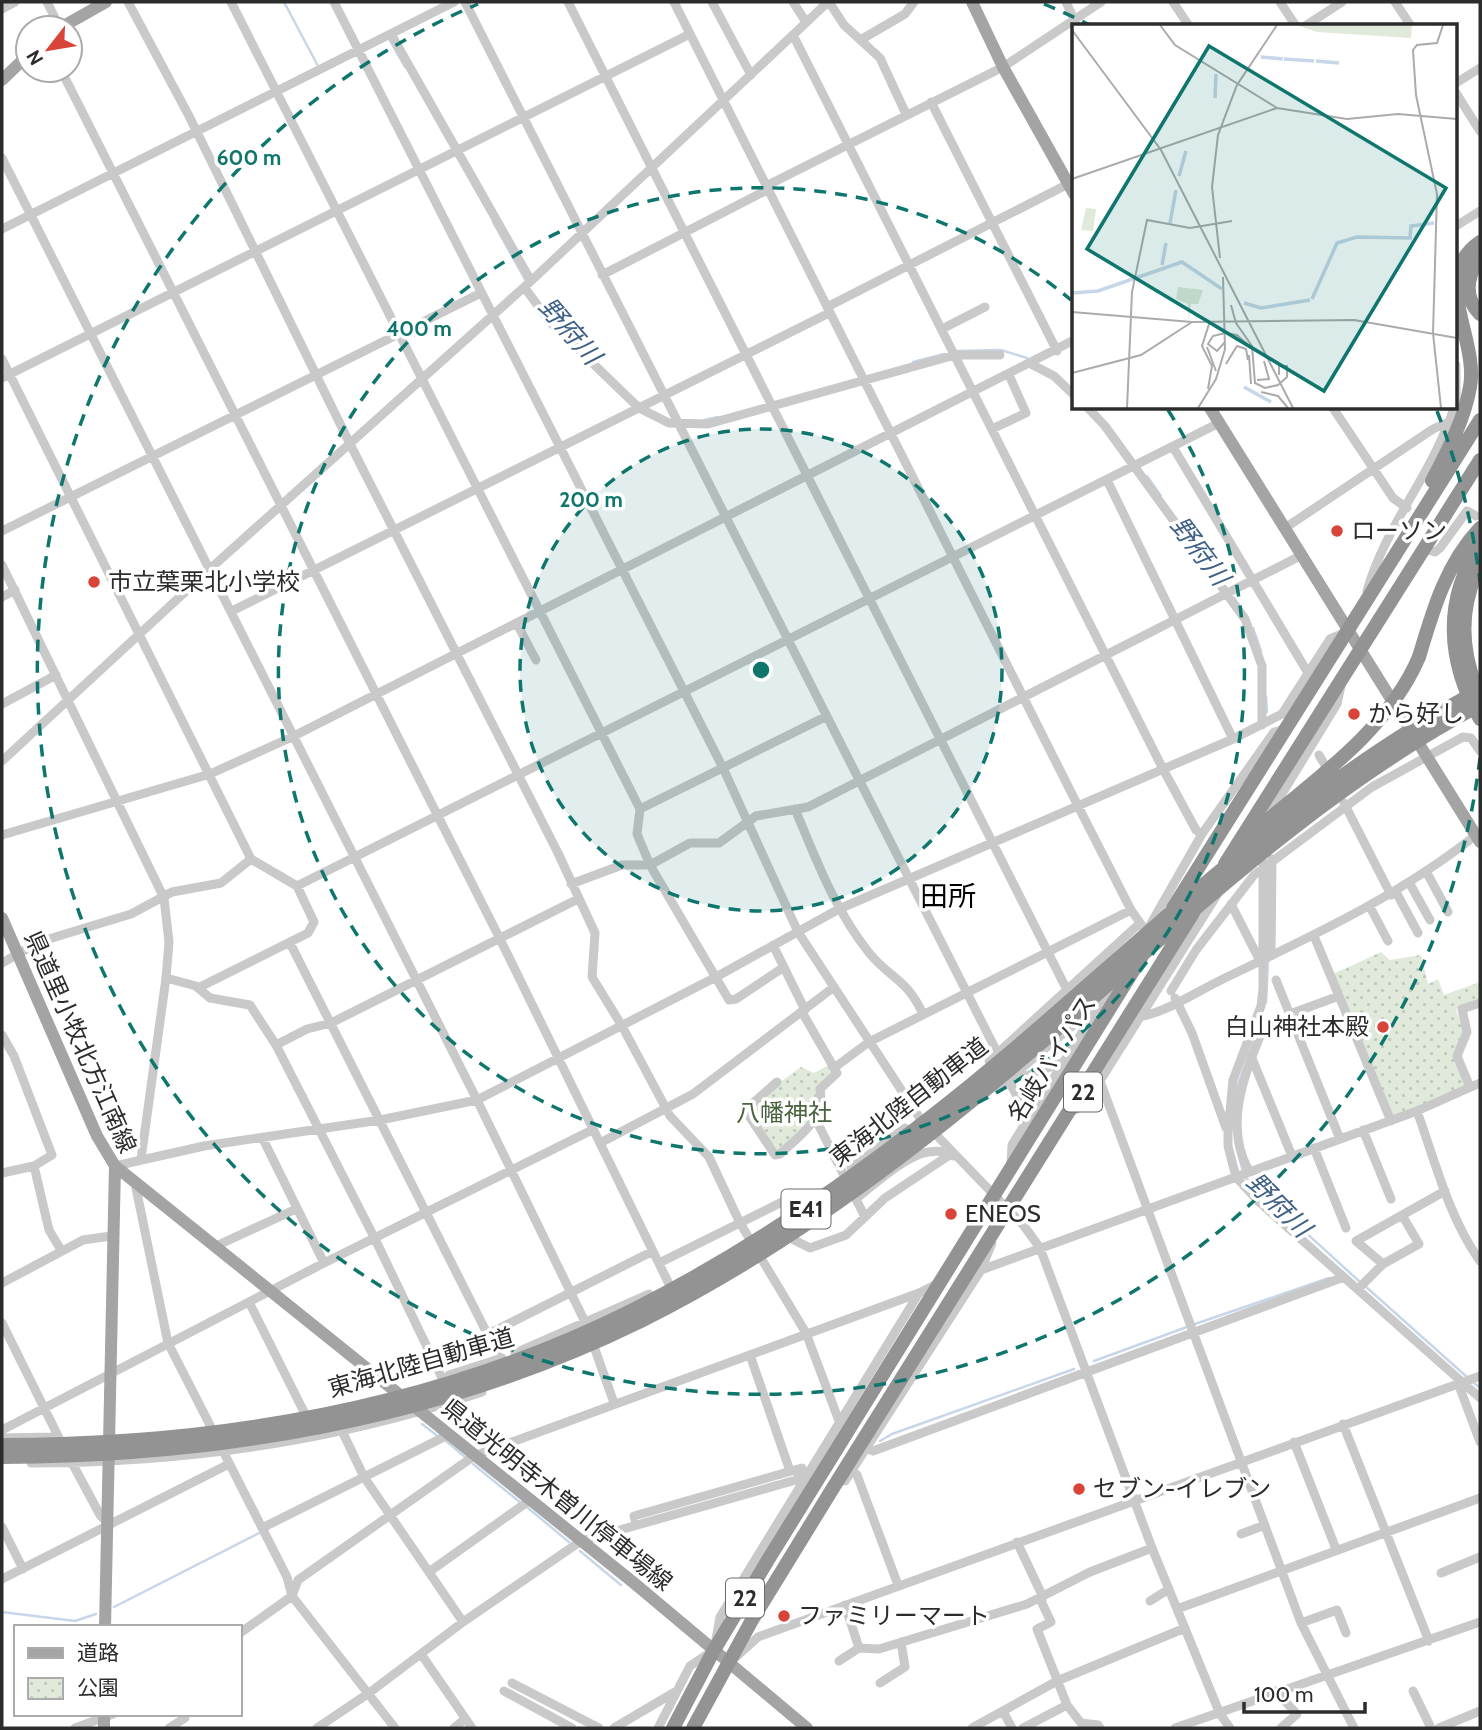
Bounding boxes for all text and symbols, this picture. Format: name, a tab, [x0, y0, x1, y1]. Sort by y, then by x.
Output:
north arrow	[14, 14, 84, 84]
inset map	[1072, 24, 1458, 410]
text: N	[22, 46, 48, 69]
text: 600 m	[217, 145, 281, 170]
water label: 野府川	[532, 291, 610, 373]
text: 400 m	[386, 316, 452, 341]
text: 200 m	[559, 487, 623, 512]
water label: 野府川	[1164, 510, 1238, 594]
place label: ローソン	[1351, 516, 1447, 545]
marker: ローソン	[1329, 523, 1345, 539]
place label: 市立葉栗北小学校	[108, 567, 300, 596]
marker: 市立葉栗北小学校	[86, 574, 102, 590]
centre of rings	[749, 658, 773, 682]
place label: から好し	[1368, 699, 1464, 728]
marker: から好し	[1346, 706, 1362, 722]
district label: 田所	[920, 879, 976, 913]
street label: 県道里小牧北方江南線	[18, 926, 143, 1157]
street label: 名岐バイパス	[1001, 990, 1102, 1127]
place label: 白山神社本殿	[1225, 1012, 1369, 1041]
marker: 白山神社本殿	[1375, 1019, 1391, 1035]
street label: 東海北陸自動車道	[824, 1031, 993, 1172]
road number: 22	[1064, 1072, 1102, 1112]
park label: 八幡神社	[736, 1098, 832, 1127]
water label: 野府川	[1240, 1166, 1320, 1246]
road number: E41	[782, 1190, 830, 1228]
place label: ENEOS	[965, 1199, 1041, 1228]
marker: ENEOS	[943, 1206, 959, 1222]
street label: 東海北陸自動車道	[325, 1322, 517, 1403]
street label: 県道光明寺木曽川停車場線	[436, 1393, 678, 1597]
place label: セブン-イレブン	[1093, 1474, 1271, 1503]
marker: セブン-イレブン	[1071, 1481, 1087, 1497]
road number: 22	[726, 1578, 764, 1618]
place label: ファミリーマート	[798, 1601, 990, 1630]
marker: ファミリーマート	[776, 1608, 792, 1624]
legend	[14, 1625, 242, 1716]
text: 道路	[77, 1640, 119, 1665]
scale bar	[1244, 1670, 1365, 1714]
text: 公園	[77, 1675, 119, 1700]
text: 100 m	[1254, 1682, 1313, 1707]

